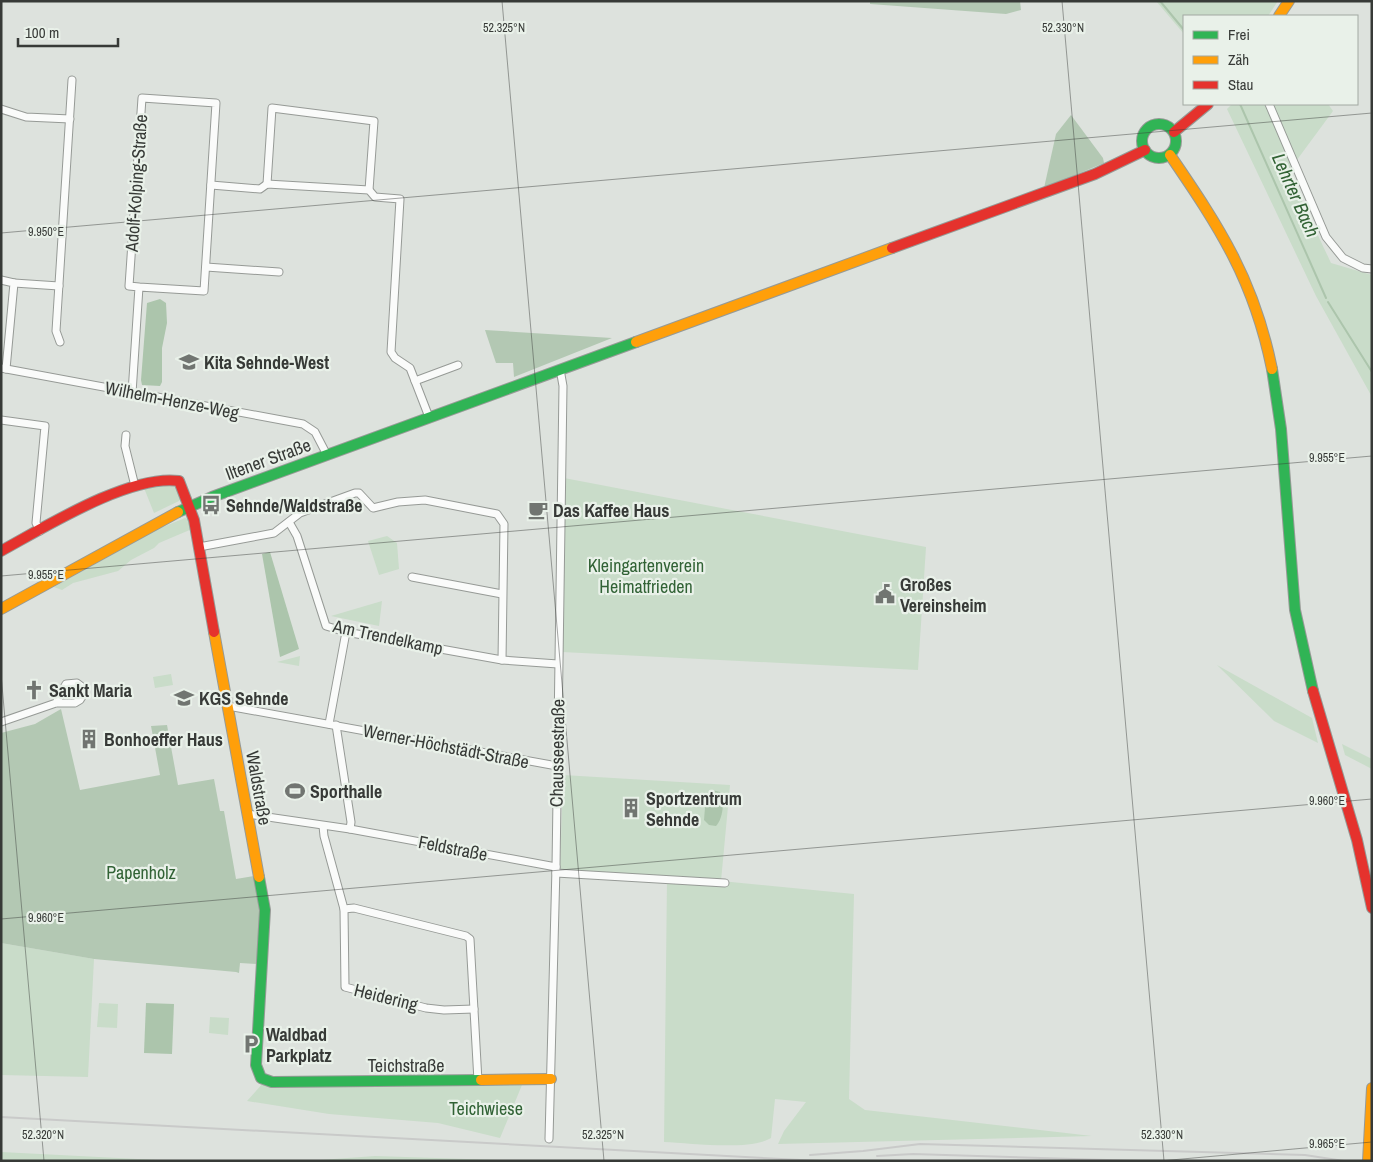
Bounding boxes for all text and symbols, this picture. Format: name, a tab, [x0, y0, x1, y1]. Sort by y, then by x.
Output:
scale bar	[18, 15, 118, 47]
legend	[1183, 15, 1358, 105]
text: 52.325°N	[483, 20, 525, 36]
text: 52.330°N	[1042, 20, 1084, 36]
text: 100 m	[25, 22, 59, 43]
text: Frei	[1228, 24, 1250, 45]
text: Zäh	[1228, 49, 1249, 70]
text: Stau	[1228, 74, 1253, 95]
street label: Adolf-Kolping-Straße	[119, 113, 153, 254]
water label: Lehrter Bach	[1266, 149, 1326, 241]
text: 9.950°E	[28, 224, 64, 240]
place label: Kita Sehnde-West	[204, 350, 329, 375]
school or university icon: Kita Sehnde-West	[178, 351, 200, 373]
street label: Wilhelm-Henze-Weg	[103, 375, 242, 425]
street label: Iltener Straße	[222, 432, 314, 486]
text: 9.955°E	[1309, 450, 1345, 466]
place label: Sehnde/Waldstraße	[226, 493, 362, 518]
bus stop icon: Sehnde/Waldstraße	[200, 494, 222, 516]
place label: Das Kaffee Haus	[553, 498, 669, 523]
cafe icon: Das Kaffee Haus	[527, 499, 549, 521]
park label: Kleingartenverein Heimatfrieden	[588, 553, 704, 599]
text: 9.955°E	[28, 567, 64, 583]
place label: Großes Vereinsheim	[900, 572, 987, 618]
public building icon: Großes Vereinsheim	[874, 583, 896, 605]
street label: Am Trendelkamp	[330, 613, 445, 661]
place label: Sankt Maria	[49, 678, 133, 703]
church icon: Sankt Maria	[23, 679, 45, 701]
place label: KGS Sehnde	[199, 686, 288, 711]
school or university icon: KGS Sehnde	[173, 687, 195, 709]
street label: Chausseestraße	[544, 699, 570, 807]
street label: Werner-Höchstädt-Straße	[361, 718, 531, 774]
place label: Bonhoeffer Haus	[104, 727, 223, 752]
building icon: Bonhoeffer Haus	[78, 728, 100, 750]
street label: Waldstraße	[240, 749, 278, 827]
place label: Sporthalle	[310, 779, 382, 804]
sports icon: Sporthalle	[284, 780, 306, 802]
place label: Sportzentrum Sehnde	[646, 786, 742, 832]
text: 9.960°E	[1309, 793, 1345, 809]
building icon: Sportzentrum Sehnde	[620, 797, 642, 819]
street label: Feldstraße	[416, 829, 490, 867]
park label: Papenholz	[106, 860, 176, 885]
text: 9.960°E	[28, 910, 64, 926]
street label: Heidering	[352, 977, 421, 1017]
place label: Waldbad Parkplatz	[266, 1022, 332, 1068]
parking icon: Waldbad Parkplatz	[240, 1033, 262, 1055]
street label: Teichstraße	[367, 1053, 445, 1078]
park label: Teichwiese	[449, 1096, 523, 1121]
text: 52.320°N	[22, 1127, 64, 1143]
text: 52.325°N	[582, 1127, 624, 1143]
text: 52.330°N	[1141, 1127, 1183, 1143]
text: 9.965°E	[1309, 1136, 1345, 1152]

